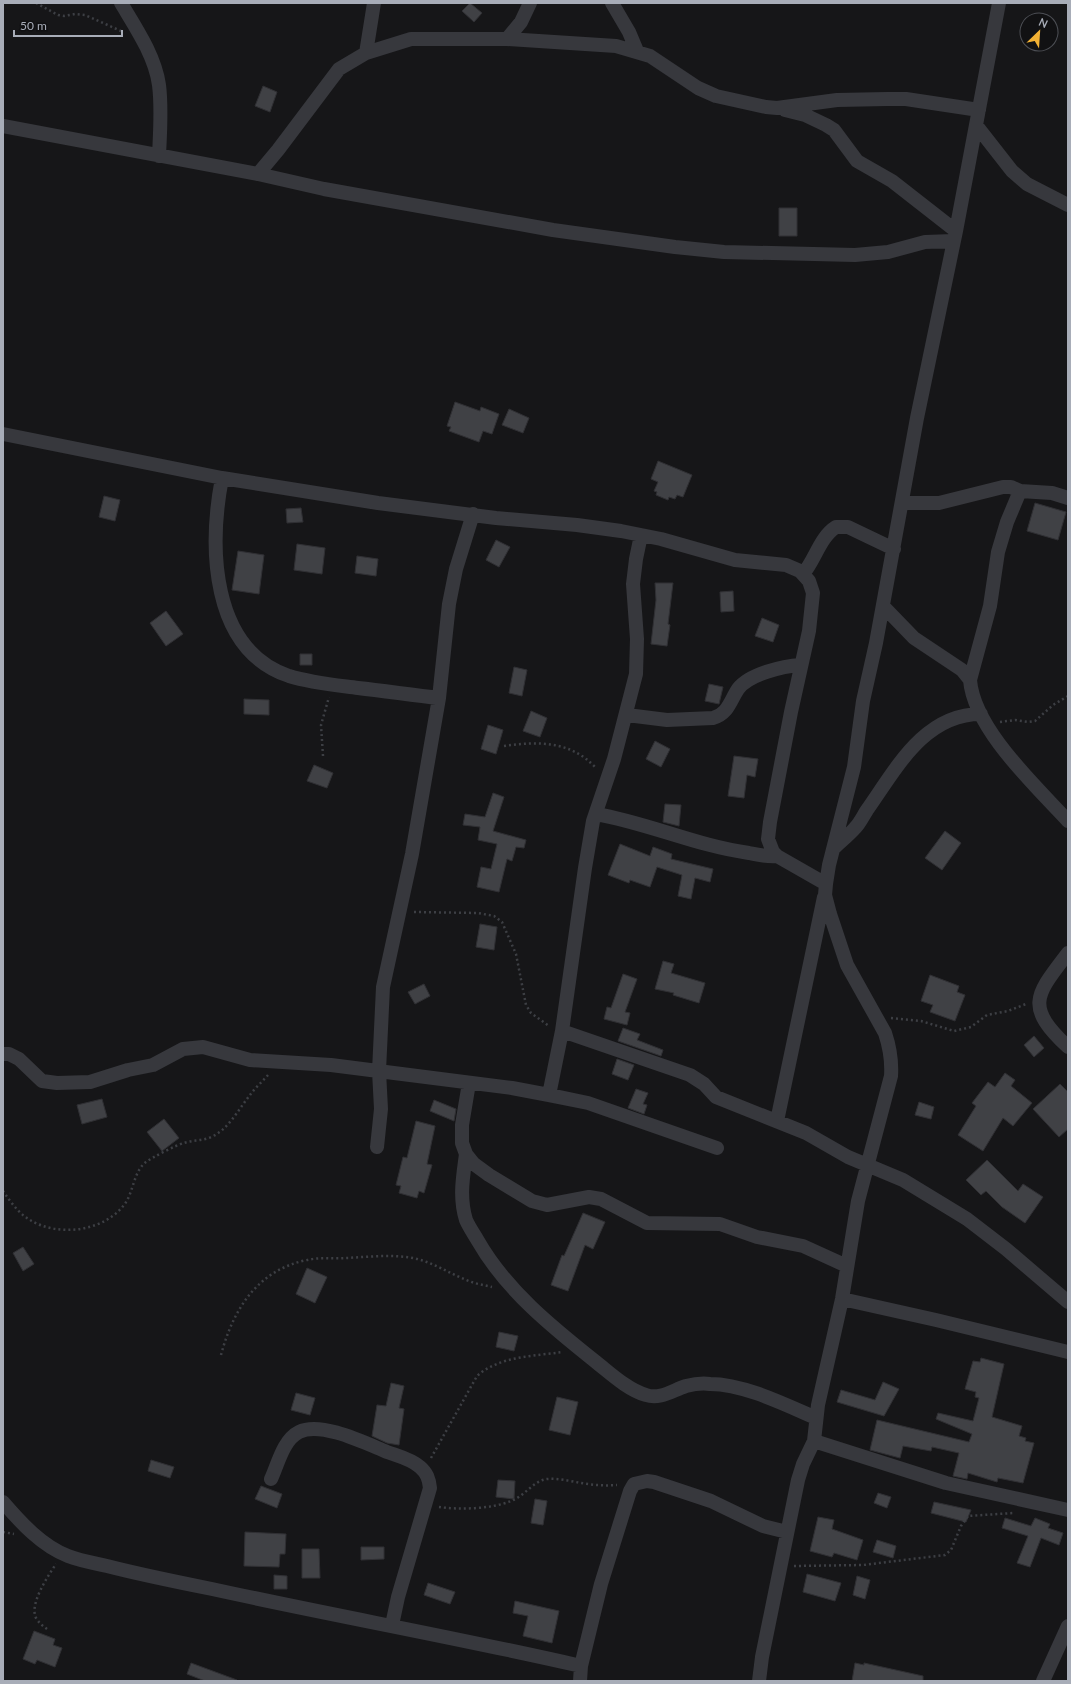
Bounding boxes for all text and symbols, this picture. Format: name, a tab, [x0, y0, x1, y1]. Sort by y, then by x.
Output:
scale bar	[14, 12, 122, 38]
north arrow	[1019, 12, 1059, 52]
text: N	[1037, 15, 1050, 30]
text: 50 m	[20, 18, 47, 33]

